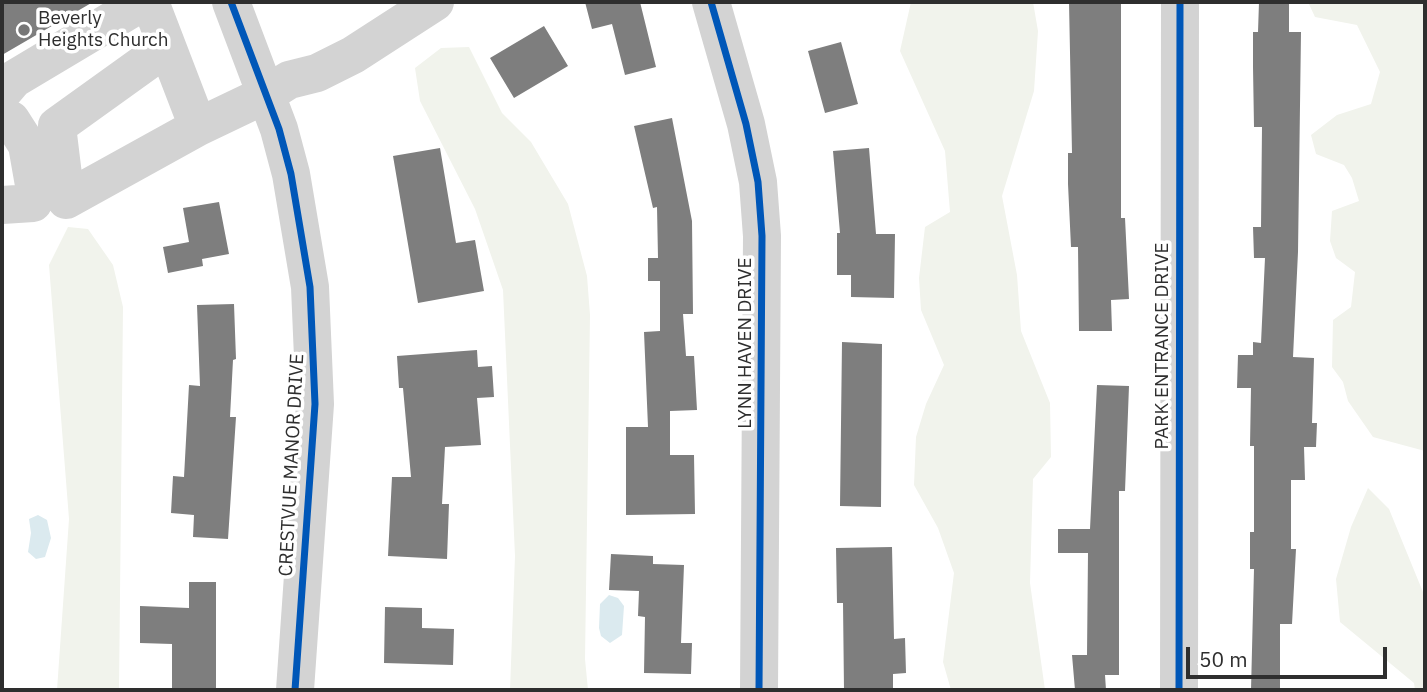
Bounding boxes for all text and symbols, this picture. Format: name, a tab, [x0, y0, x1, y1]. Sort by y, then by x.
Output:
place label: Beverly Heights Church	[38, 8, 168, 52]
marker: Beverly Heights Church	[16, 22, 32, 38]
street label: PARK ENTRANCE DRIVE	[1152, 242, 1174, 450]
street label: LYNN HAVEN DRIVE	[735, 257, 757, 429]
street label: CRESTVUE MANOR DRIVE	[275, 353, 309, 577]
scale bar	[1189, 632, 1390, 676]
text: 50 m	[1199, 645, 1248, 673]

